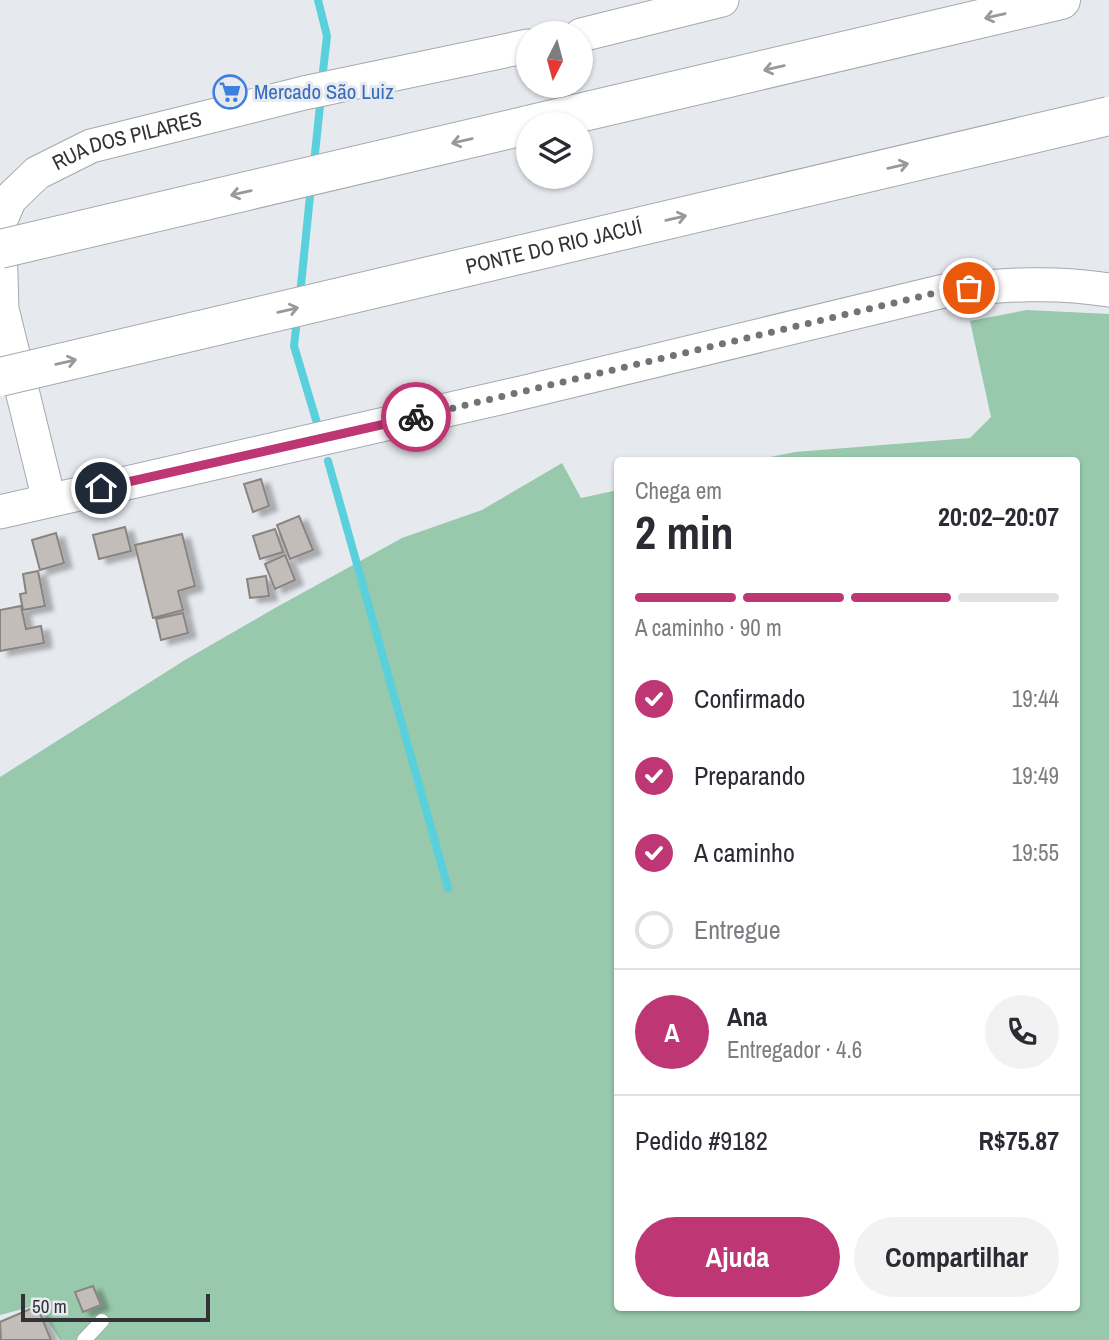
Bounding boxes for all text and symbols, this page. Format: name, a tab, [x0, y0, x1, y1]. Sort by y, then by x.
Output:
one-way arrow	[984, 9, 1007, 23]
north arrow	[516, 21, 593, 98]
map controls	[516, 21, 593, 189]
one-way arrow	[763, 62, 785, 75]
supermarket icon: Mercado São Luiz	[211, 73, 249, 111]
place label: Mercado São Luiz	[254, 77, 394, 106]
street label: RUA DOS PILARES	[47, 104, 205, 177]
button: layers	[516, 112, 593, 189]
one-way arrow	[451, 134, 474, 148]
one-way arrow	[886, 159, 909, 172]
one-way arrow	[230, 187, 252, 200]
street label: PONTE DO RIO JACUÍ	[463, 211, 645, 281]
one-way arrow	[664, 211, 687, 224]
pin	[939, 258, 999, 318]
icon: bag	[950, 269, 988, 307]
one-way arrow	[276, 302, 299, 316]
one-way arrow	[55, 355, 77, 368]
courier	[381, 382, 451, 452]
icon: bike	[397, 398, 435, 436]
pin	[71, 458, 131, 518]
icon: home	[82, 469, 120, 507]
text: Chega em	[635, 475, 722, 506]
text: 20:02–20:07	[938, 499, 1059, 534]
text: 2 min	[635, 501, 734, 563]
text: A caminho · 90 m	[635, 612, 782, 643]
icon: check	[635, 680, 673, 718]
text: Confirmado	[694, 681, 805, 716]
text: 19:44	[1012, 683, 1059, 714]
icon: check	[635, 757, 673, 795]
text: Preparando	[694, 758, 805, 793]
text: 19:49	[1012, 760, 1059, 791]
icon: check	[635, 834, 673, 872]
text: A caminho	[694, 835, 795, 870]
text: 19:55	[1012, 837, 1059, 868]
text: Entregue	[694, 912, 781, 947]
button: phone	[985, 995, 1059, 1069]
text: Ana	[727, 999, 767, 1034]
text: A	[664, 1015, 680, 1050]
text: Entregador · 4.6	[727, 1034, 862, 1065]
text: Pedido #9182	[635, 1123, 768, 1158]
text: R$75.87	[978, 1123, 1059, 1158]
button: Ajuda	[635, 1217, 840, 1297]
button: Compartilhar	[854, 1217, 1059, 1297]
scale bar	[21, 1291, 210, 1323]
text: 50 m	[32, 1293, 67, 1319]

